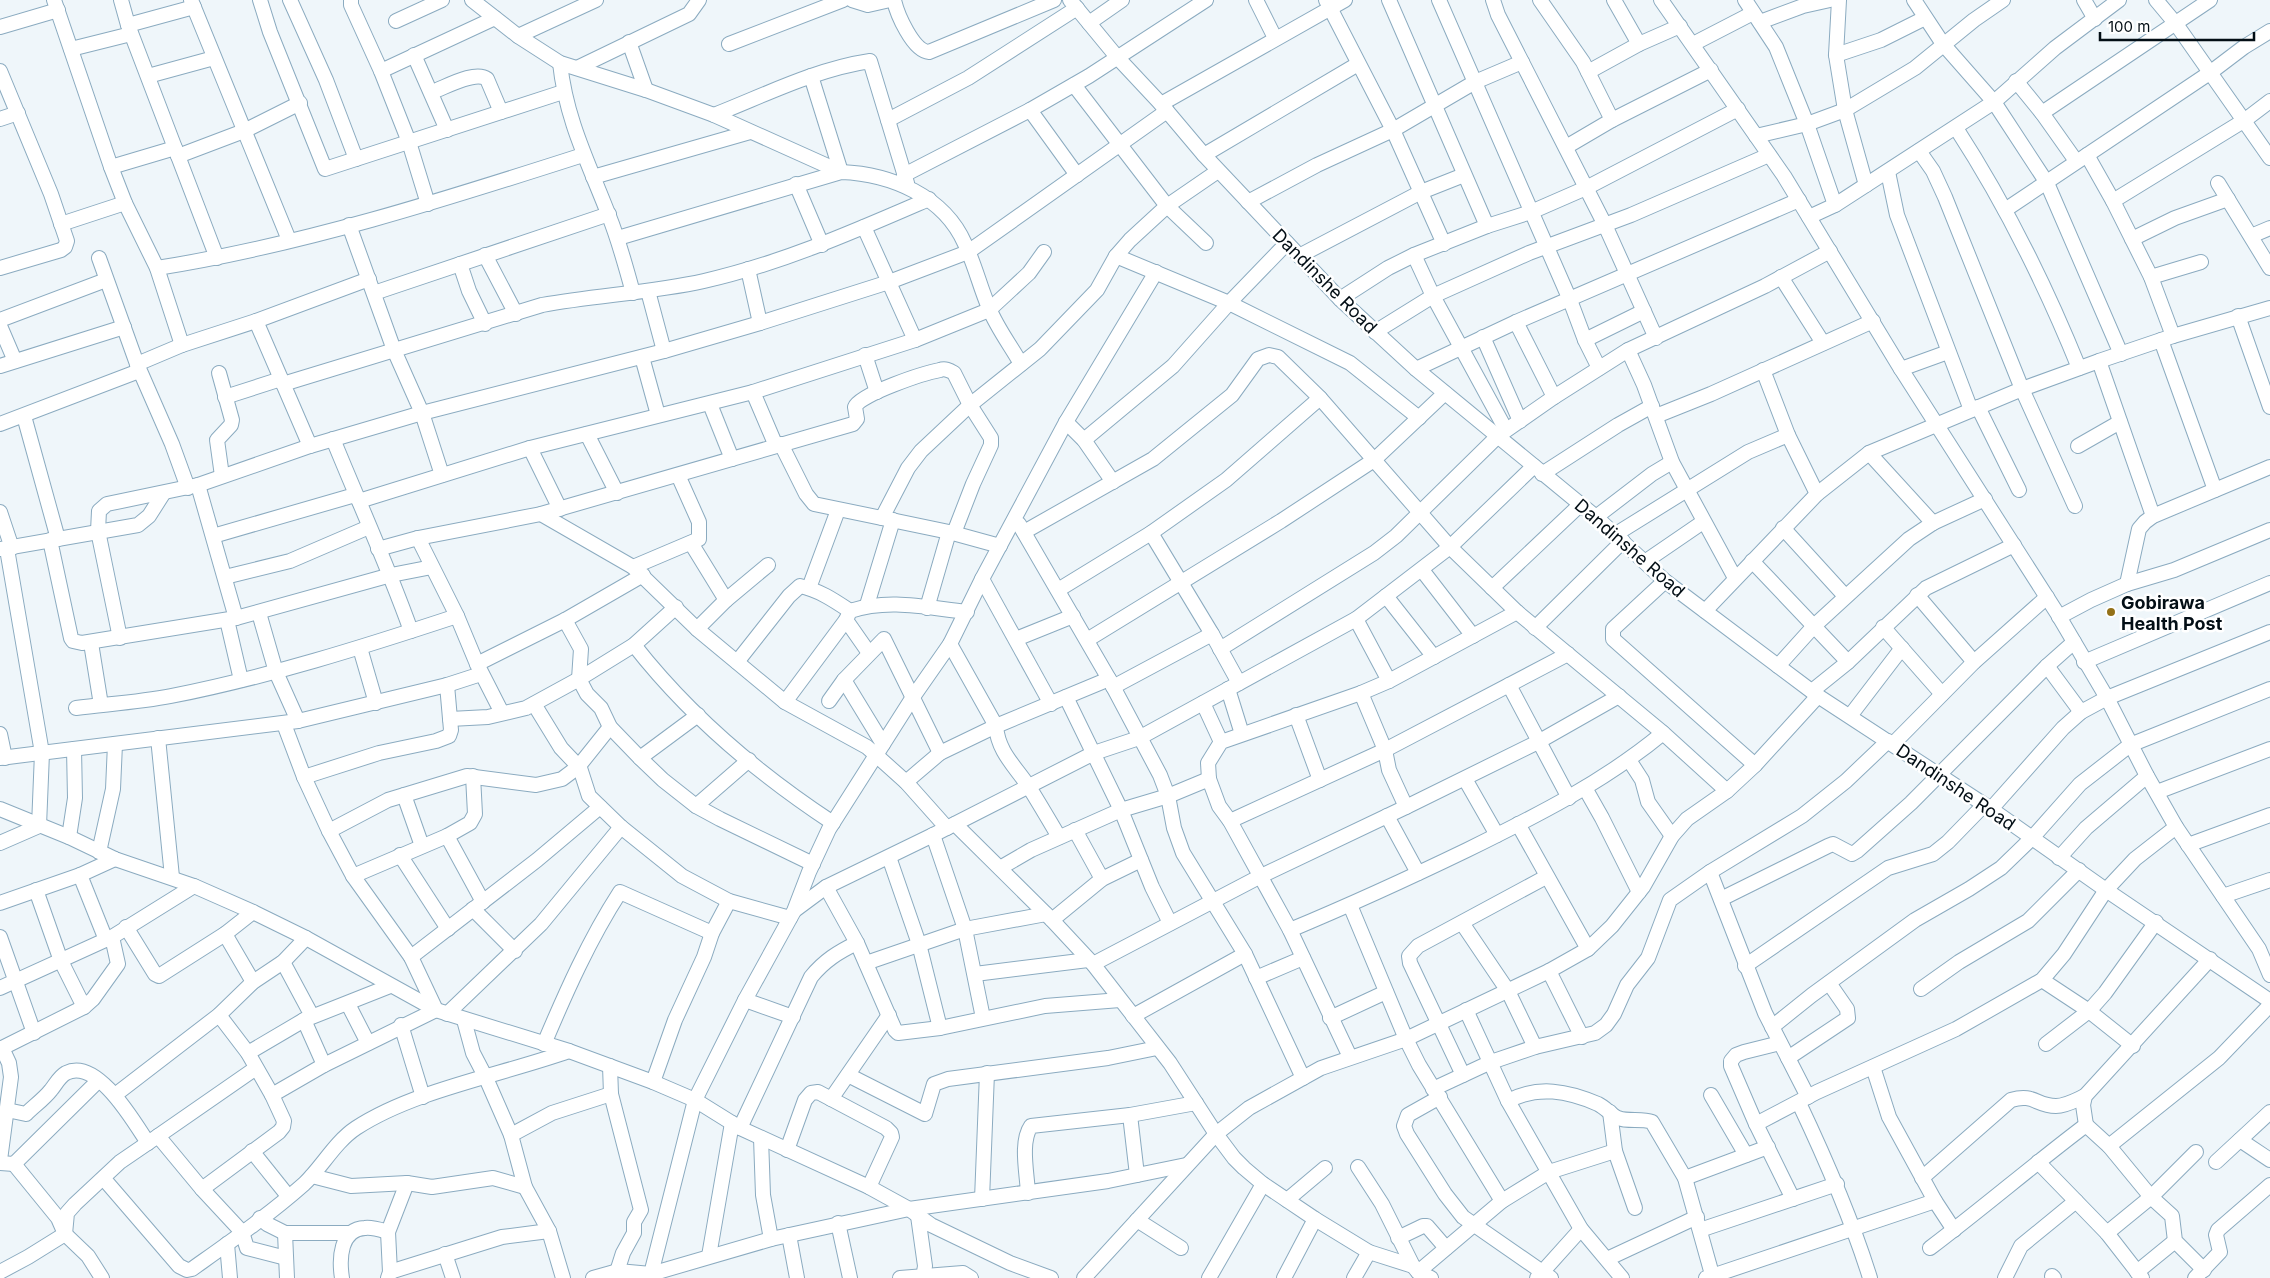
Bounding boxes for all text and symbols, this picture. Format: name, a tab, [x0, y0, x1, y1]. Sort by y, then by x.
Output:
scale bar	[2100, 10, 2254, 42]
text: 100 m	[2108, 17, 2150, 36]
street label: Dandinshe Road	[1268, 224, 1382, 338]
street label: Dandinshe Road	[1571, 495, 1689, 601]
place label: Gobirawa Health Post	[2121, 592, 2223, 634]
marker: Gobirawa Health Post	[2105, 606, 2117, 618]
street label: Dandinshe Road	[1893, 739, 2019, 835]

